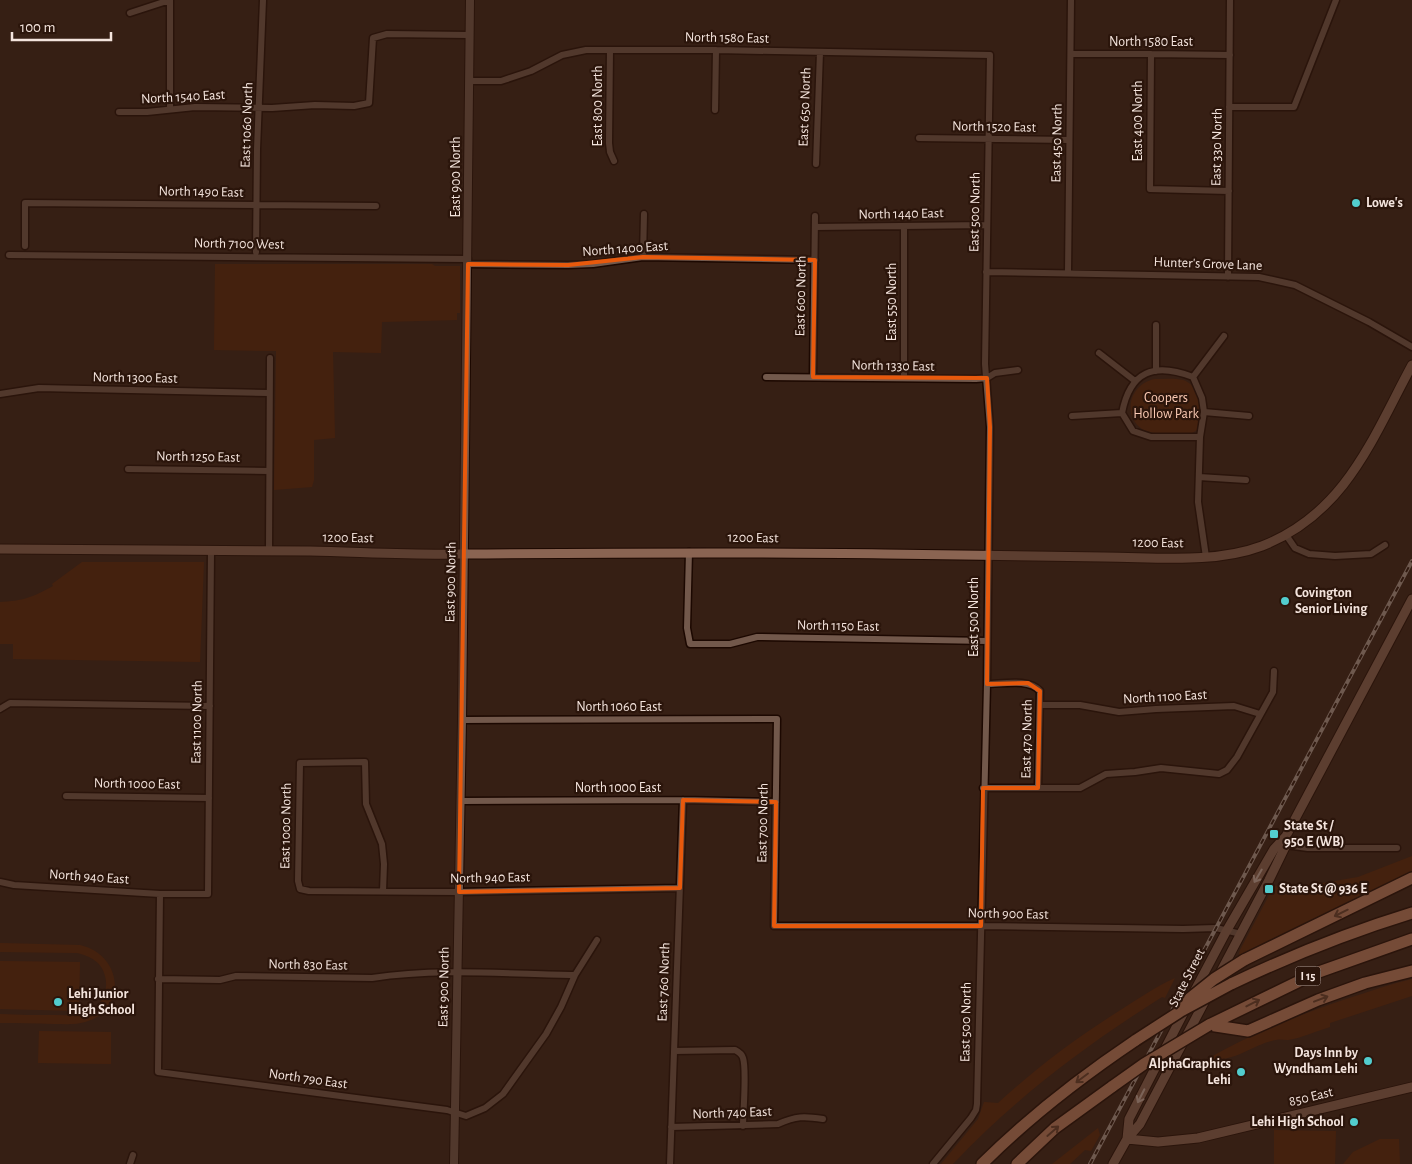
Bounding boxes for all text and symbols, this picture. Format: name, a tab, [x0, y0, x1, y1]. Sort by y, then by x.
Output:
scale bar	[12, 10, 111, 42]
text: 100 m	[20, 20, 55, 35]
street label: North 1580 East	[685, 30, 770, 46]
street label: North 1580 East	[1109, 35, 1194, 49]
street label: East 800 North	[591, 66, 605, 146]
street label: East 650 North	[797, 67, 813, 147]
street label: East 400 North	[1131, 80, 1145, 162]
street label: East 1060 North	[239, 82, 255, 168]
street label: North 1540 East	[141, 88, 226, 106]
street label: East 450 North	[1049, 103, 1065, 183]
street label: East 330 North	[1209, 108, 1225, 186]
street label: North 1520 East	[952, 119, 1037, 135]
street label: East 900 North	[449, 137, 463, 217]
street label: East 500 North	[967, 172, 983, 252]
street label: North 1490 East	[158, 184, 244, 200]
place label: Lowe's	[1366, 196, 1403, 210]
marker: Lowe's	[1350, 197, 1362, 209]
street label: North 1440 East	[858, 206, 944, 222]
street label: North 7100 West	[194, 236, 285, 252]
street label: North 1400 East	[582, 239, 669, 259]
street label: East 600 North	[793, 255, 809, 337]
street label: Hunter's Grove Lane	[1153, 255, 1263, 273]
street label: East 550 North	[885, 263, 899, 341]
street label: North 1330 East	[851, 358, 935, 374]
street label: North 1300 East	[92, 370, 178, 386]
park label: Coopers Hollow Park	[1133, 391, 1199, 421]
street label: North 1250 East	[156, 449, 241, 465]
street label: 1200 East	[322, 531, 374, 545]
street label: 1200 East	[727, 531, 779, 545]
street label: 1200 East	[1132, 536, 1184, 550]
street label: East 900 North	[443, 541, 459, 623]
street label: East 500 North	[967, 577, 981, 657]
place label: Covington Senior Living	[1295, 586, 1368, 616]
marker: Covington Senior Living	[1279, 595, 1291, 607]
street label: North 1150 East	[797, 618, 880, 634]
street label: East 1100 North	[189, 680, 205, 764]
street label: North 1100 East	[1123, 688, 1208, 706]
street label: East 470 North	[1019, 699, 1035, 779]
street label: North 1060 East	[576, 700, 662, 714]
street label: North 1000 East	[94, 776, 181, 792]
street label: North 1000 East	[575, 781, 662, 795]
street label: East 1000 North	[278, 783, 294, 869]
street label: East 700 North	[755, 783, 771, 863]
place label: State St / 950 E (WB)	[1284, 819, 1344, 849]
marker: State St / 950 E (WB)	[1268, 828, 1280, 840]
street label: North 940 East	[49, 867, 130, 887]
one-way arrow	[1253, 868, 1263, 883]
street label: North 940 East	[450, 870, 531, 886]
place label: State St @ 936 E	[1279, 882, 1367, 896]
marker: State St @ 936 E	[1263, 883, 1275, 895]
street label: North 900 East	[967, 906, 1049, 922]
one-way arrow	[1334, 908, 1349, 918]
street label: East 760 North	[656, 942, 672, 1022]
street label: East 900 North	[436, 946, 452, 1028]
street label: State Street	[1166, 946, 1208, 1009]
street label: North 830 East	[268, 957, 348, 973]
road number: I 15	[1296, 966, 1320, 986]
street label: East 500 North	[958, 982, 974, 1062]
place label: Lehi Junior High School	[68, 987, 135, 1017]
one-way arrow	[1313, 994, 1328, 1003]
marker: Lehi Junior High School	[52, 996, 64, 1008]
one-way arrow	[1245, 998, 1260, 1007]
place label: Days Inn by Wyndham Lehi	[1274, 1046, 1359, 1076]
marker: Days Inn by Wyndham Lehi	[1362, 1055, 1374, 1067]
place label: AlphaGraphics Lehi	[1149, 1057, 1231, 1087]
marker: AlphaGraphics Lehi	[1235, 1066, 1247, 1078]
street label: North 790 East	[268, 1067, 349, 1092]
one-way arrow	[1076, 1072, 1089, 1083]
street label: 850 East	[1288, 1085, 1335, 1109]
one-way arrow	[1136, 1088, 1145, 1103]
street label: North 740 East	[692, 1105, 772, 1121]
place label: Lehi High School	[1251, 1115, 1344, 1129]
marker: Lehi High School	[1348, 1116, 1360, 1128]
one-way arrow	[1046, 1125, 1059, 1136]

